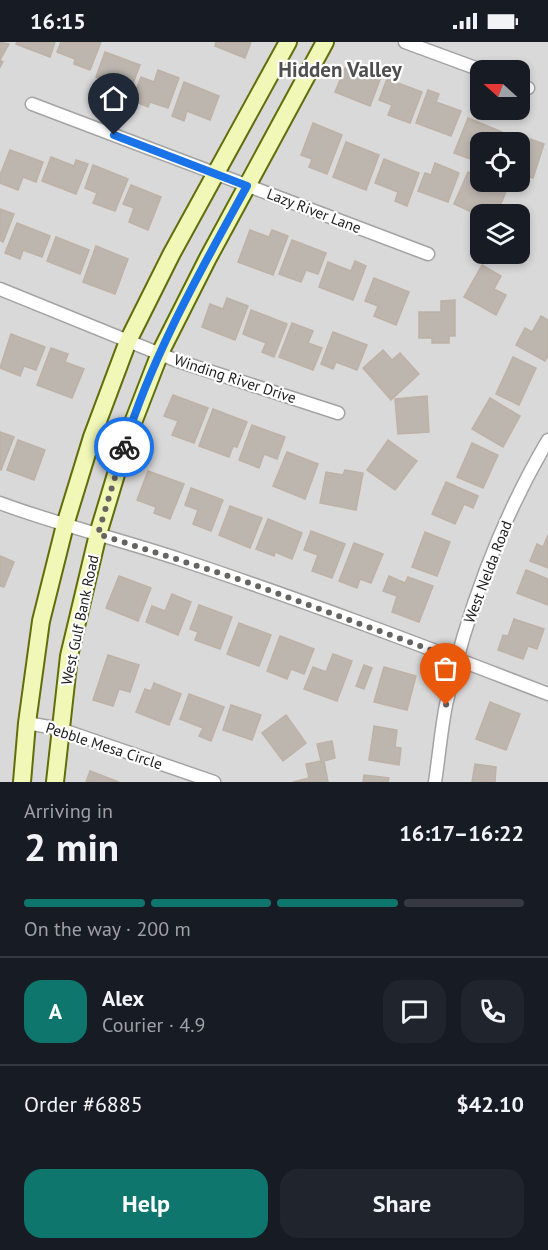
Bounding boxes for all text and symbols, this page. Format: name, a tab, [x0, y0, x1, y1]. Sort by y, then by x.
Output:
text: 16:15	[30, 7, 86, 35]
district label: Hidden Valley	[278, 56, 403, 83]
north arrow	[470, 60, 530, 120]
map controls	[470, 60, 530, 264]
pin	[88, 73, 139, 135]
icon: home	[97, 82, 130, 115]
button: locate	[470, 132, 530, 192]
street label: Lazy River Lane	[264, 184, 364, 237]
button: layers	[470, 204, 530, 264]
street label: Winding River Drive	[172, 350, 299, 407]
courier	[94, 417, 154, 477]
icon: bike	[108, 431, 141, 464]
street label: West Nelda Road	[459, 518, 516, 626]
street label: West Gulf Bank Road	[56, 553, 103, 687]
pin	[420, 643, 471, 705]
icon: bag	[429, 652, 462, 685]
street label: Pebble Mesa Circle	[44, 718, 165, 773]
text: Arriving in	[24, 798, 113, 824]
text: 16:17–16:22	[399, 819, 524, 847]
text: 2 min	[24, 821, 119, 872]
text: On the way · 200 m	[24, 916, 191, 942]
button: chat	[383, 980, 446, 1043]
button: phone	[461, 980, 524, 1043]
text: Alex	[102, 984, 144, 1012]
text: A	[49, 997, 62, 1025]
text: Courier · 4.9	[102, 1012, 205, 1038]
text: Order #6885	[24, 1090, 143, 1118]
text: $42.10	[456, 1090, 524, 1118]
button: Help	[24, 1169, 268, 1238]
button: Share	[280, 1169, 524, 1238]

